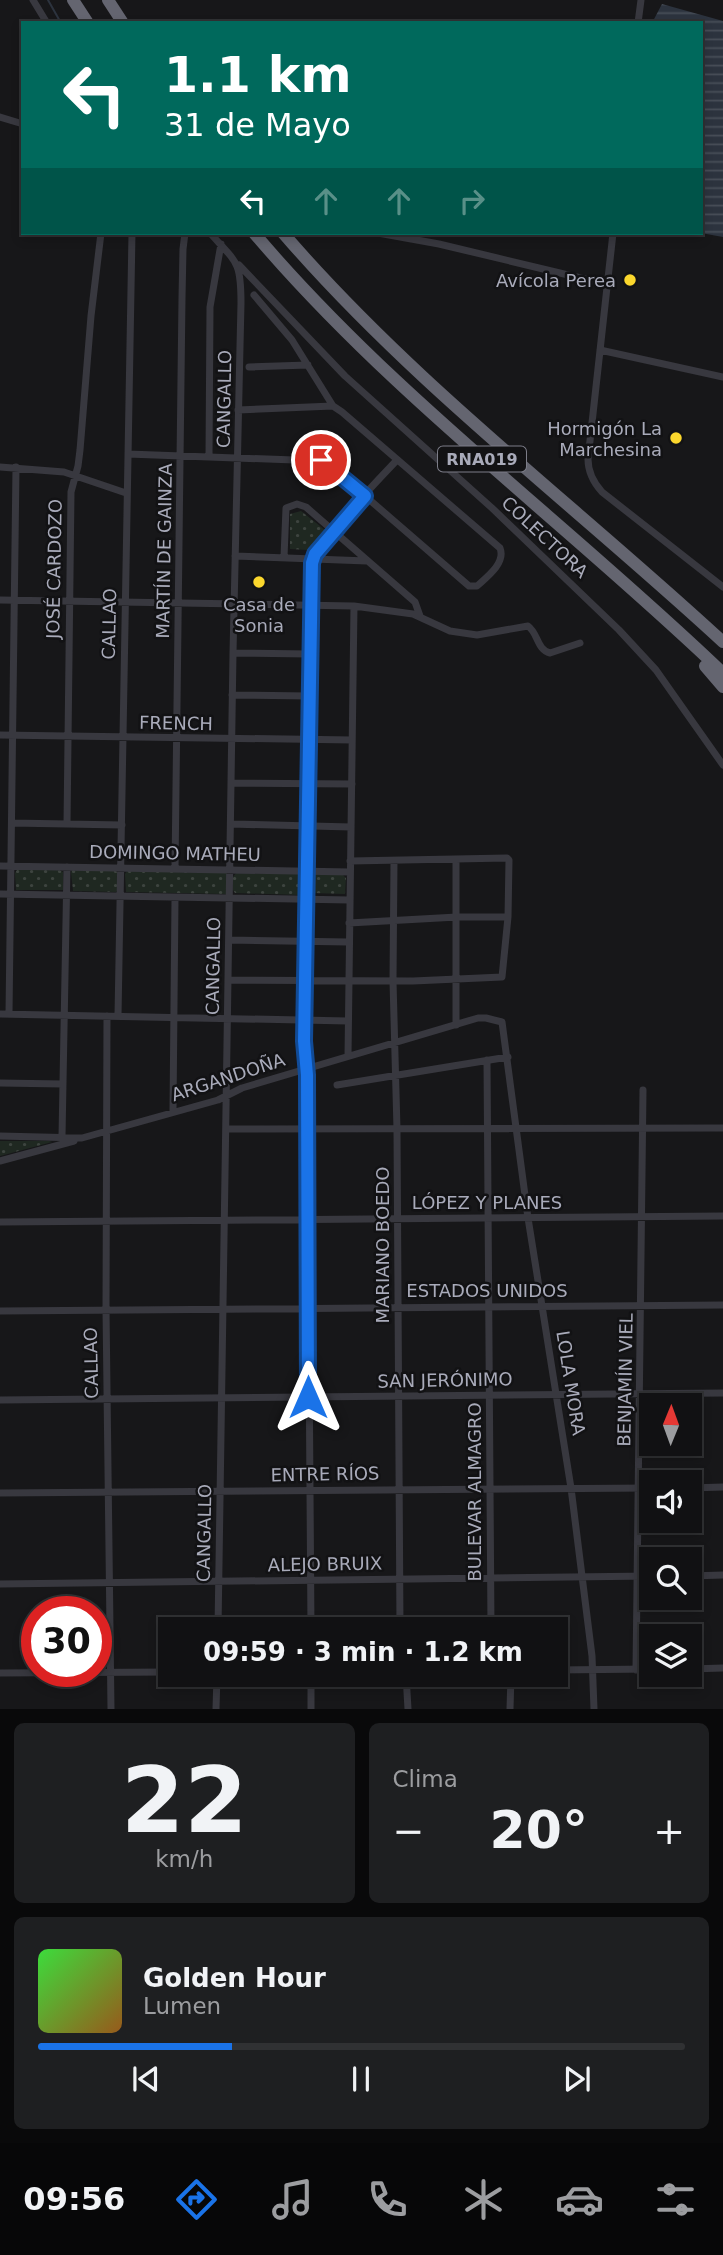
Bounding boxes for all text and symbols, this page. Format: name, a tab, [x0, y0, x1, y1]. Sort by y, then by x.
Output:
text: 1.1 km	[164, 47, 352, 104]
icon: left	[49, 49, 140, 140]
text: 31 de Mayo	[164, 106, 351, 144]
icon: left	[234, 182, 272, 220]
icon: ahead	[307, 182, 345, 220]
icon: ahead	[380, 182, 418, 220]
icon: right	[453, 182, 491, 220]
place label: Avícola Perea	[496, 270, 616, 291]
marker: Avícola Perea	[622, 272, 638, 288]
street label: CANGALLO	[213, 350, 235, 448]
place label: Hormigón La Marchesina	[547, 418, 662, 460]
pin	[291, 430, 351, 490]
marker: Hormigón La Marchesina	[668, 430, 684, 446]
icon: arrive	[302, 441, 340, 479]
road number: RNA019	[438, 446, 526, 472]
street label: MARTÍN DE GAINZA	[152, 463, 176, 639]
street label: COLECTORA	[498, 492, 593, 583]
street label: JOSÉ CARDOZO	[42, 499, 66, 640]
marker: Casa de Sonia	[251, 574, 267, 590]
street label: CALLAO	[98, 588, 120, 660]
place label: Casa de Sonia	[223, 594, 295, 636]
street label: FRENCH	[139, 712, 213, 734]
street label: DOMINGO MATHEU	[89, 841, 261, 865]
street label: CANGALLO	[202, 917, 224, 1015]
street label: ARGANDOÑA	[168, 1049, 288, 1105]
street label: MARIANO BOEDO	[372, 1167, 393, 1323]
street label: LÓPEZ Y PLANES	[412, 1192, 562, 1213]
street label: ESTADOS UNIDOS	[406, 1280, 568, 1301]
street label: BENJAMÍN VIEL	[613, 1313, 637, 1447]
street label: CALLAO	[80, 1327, 102, 1399]
street label: LOLA MORA	[552, 1329, 590, 1438]
position arrow	[271, 1360, 345, 1434]
street label: SAN JERÓNIMO	[377, 1368, 513, 1392]
north arrow	[639, 1393, 702, 1456]
map controls	[639, 1393, 702, 1687]
street label: BULEVAR ALMAGRO	[464, 1402, 485, 1582]
street label: ENTRE RÍOS	[270, 1463, 380, 1485]
button: sound	[639, 1470, 702, 1533]
street label: CANGALLO	[193, 1484, 215, 1582]
button: search	[639, 1547, 702, 1610]
street label: ALEJO BRUIX	[268, 1553, 382, 1575]
speed limit sign: 30	[21, 1596, 112, 1687]
button: layers	[639, 1624, 702, 1687]
text: 09:59 · 3 min · 1.2 km	[203, 1637, 523, 1667]
text: 22	[121, 1748, 248, 1853]
text: Clima	[393, 1766, 458, 1792]
text: 20°	[490, 1800, 588, 1860]
text: −	[393, 1809, 424, 1853]
text: +	[653, 1809, 685, 1853]
text: km/h	[155, 1846, 213, 1872]
text: Golden Hour	[143, 1963, 326, 1993]
text: Lumen	[143, 1993, 221, 2019]
icon: previous	[127, 2060, 165, 2098]
icon: pause	[342, 2060, 380, 2098]
icon: next	[558, 2060, 596, 2098]
icon: directions	[172, 2175, 221, 2224]
icon: music	[268, 2175, 317, 2224]
icon: phone	[363, 2175, 412, 2224]
icon: climate	[459, 2175, 508, 2224]
icon: car	[555, 2175, 604, 2224]
icon: filters	[651, 2175, 700, 2224]
text: 09:56	[23, 2180, 125, 2218]

